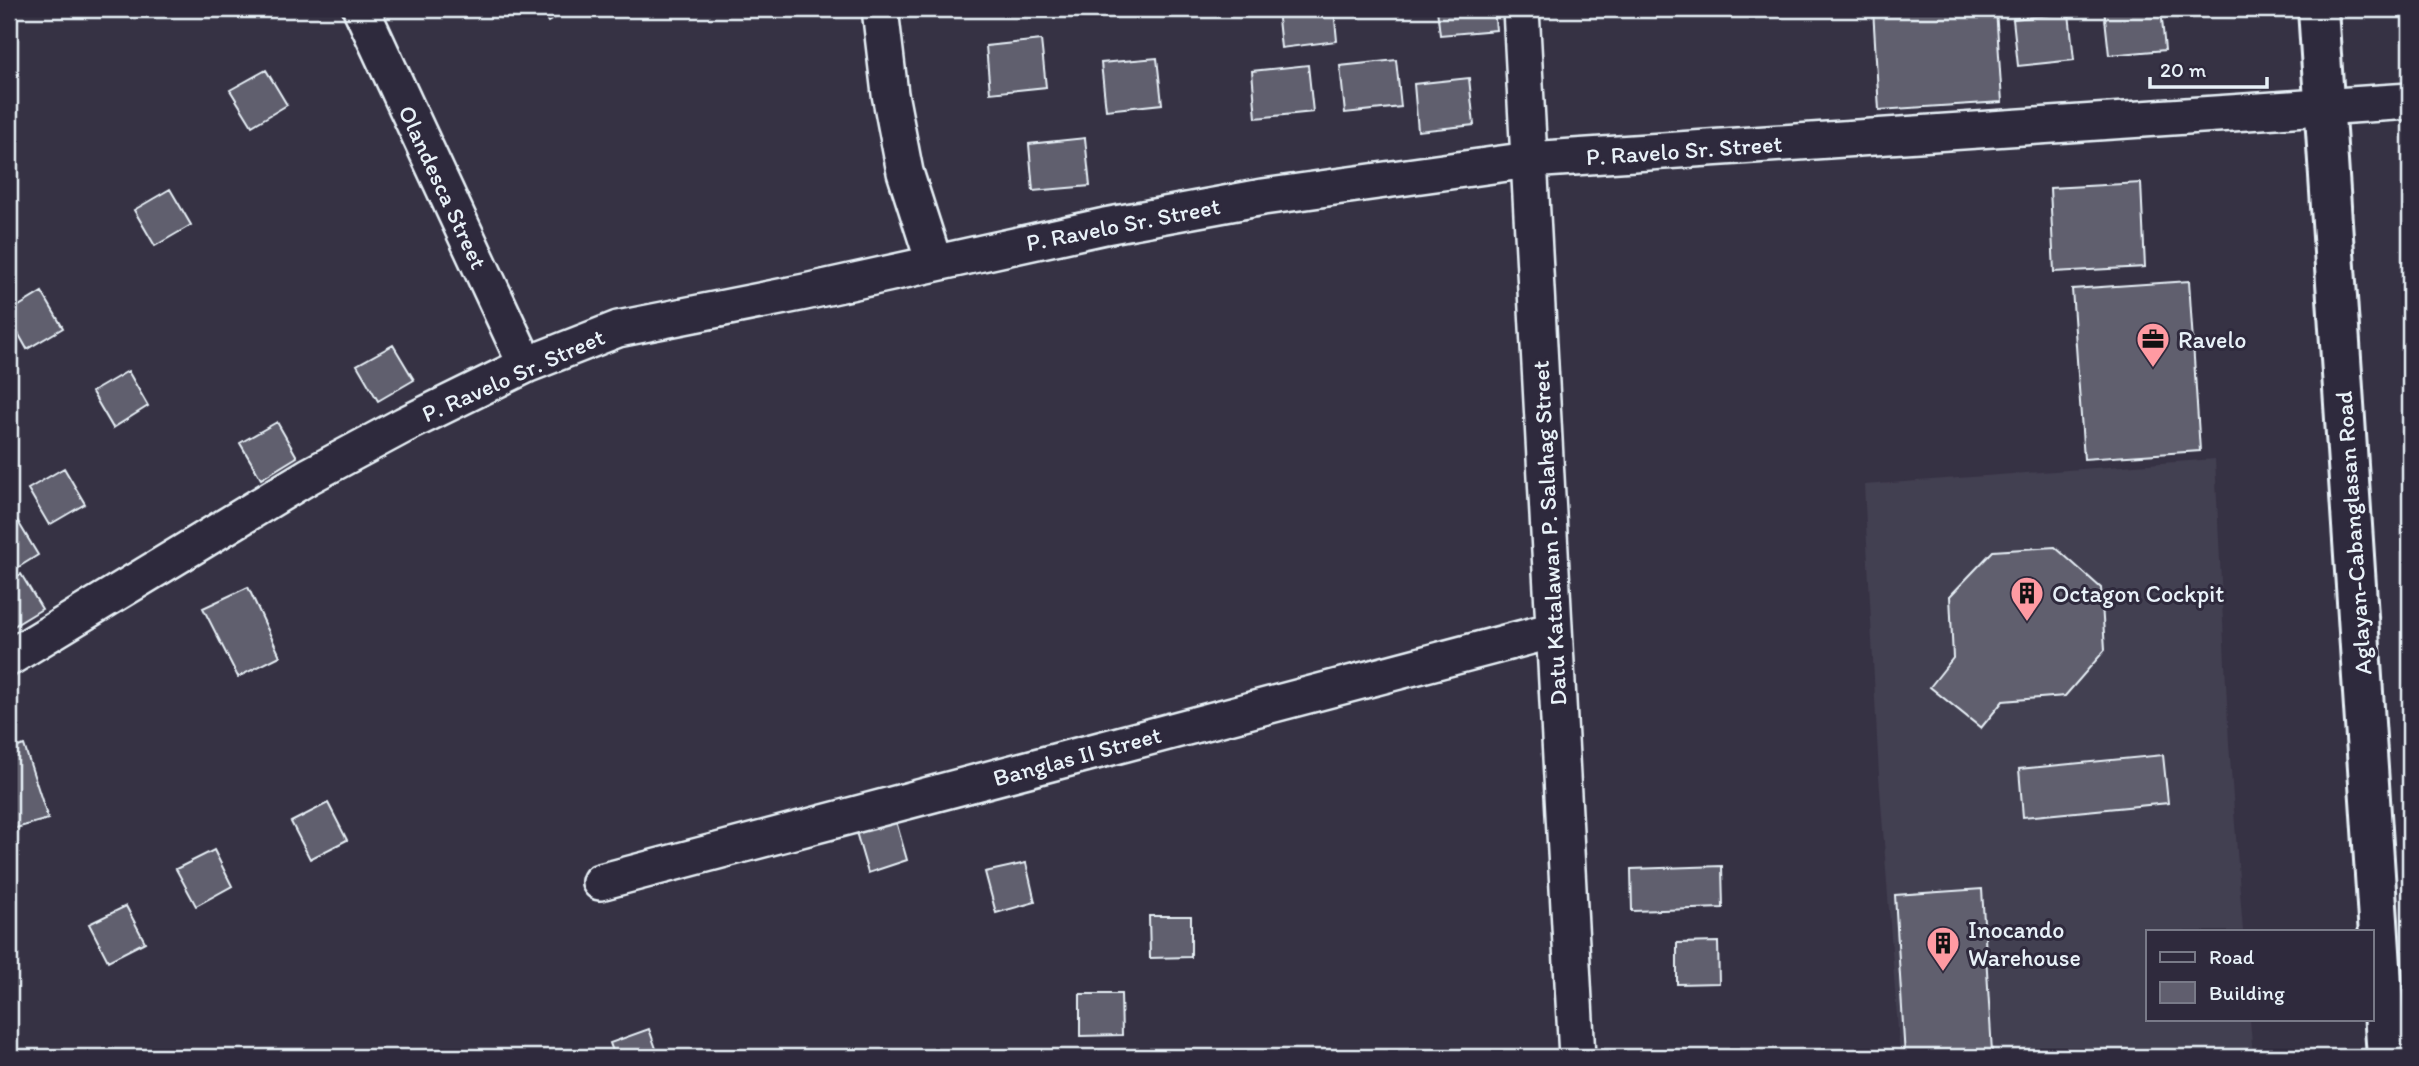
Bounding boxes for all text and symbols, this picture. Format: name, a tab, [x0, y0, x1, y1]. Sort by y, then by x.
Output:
scale bar	[2150, 46, 2267, 90]
text: 20 m	[2160, 57, 2207, 82]
street label: Olandesca Street	[392, 101, 494, 273]
street label: P. Ravelo Sr. Street	[1585, 129, 1783, 171]
street label: P. Ravelo Sr. Street	[1024, 191, 1222, 257]
office icon: Ravelo	[2134, 320, 2172, 369]
street label: P. Ravelo Sr. Street	[417, 322, 609, 428]
place label: Ravelo	[2178, 325, 2246, 354]
street label: Datu Katalawan P. Salahag Street	[1525, 360, 1573, 706]
street label: Aglayan-Cabanglasan Road	[2329, 390, 2377, 676]
building icon: Octagon Cockpit	[2008, 574, 2046, 623]
place label: Octagon Cockpit	[2052, 579, 2224, 608]
street label: Banglas II Street	[990, 720, 1164, 792]
place label: Inocando Warehouse	[1968, 915, 2081, 972]
building icon: Inocando Warehouse	[1924, 924, 1962, 973]
legend	[2146, 930, 2374, 1020]
text: Road	[2209, 944, 2255, 969]
text: Building	[2209, 980, 2285, 1005]

